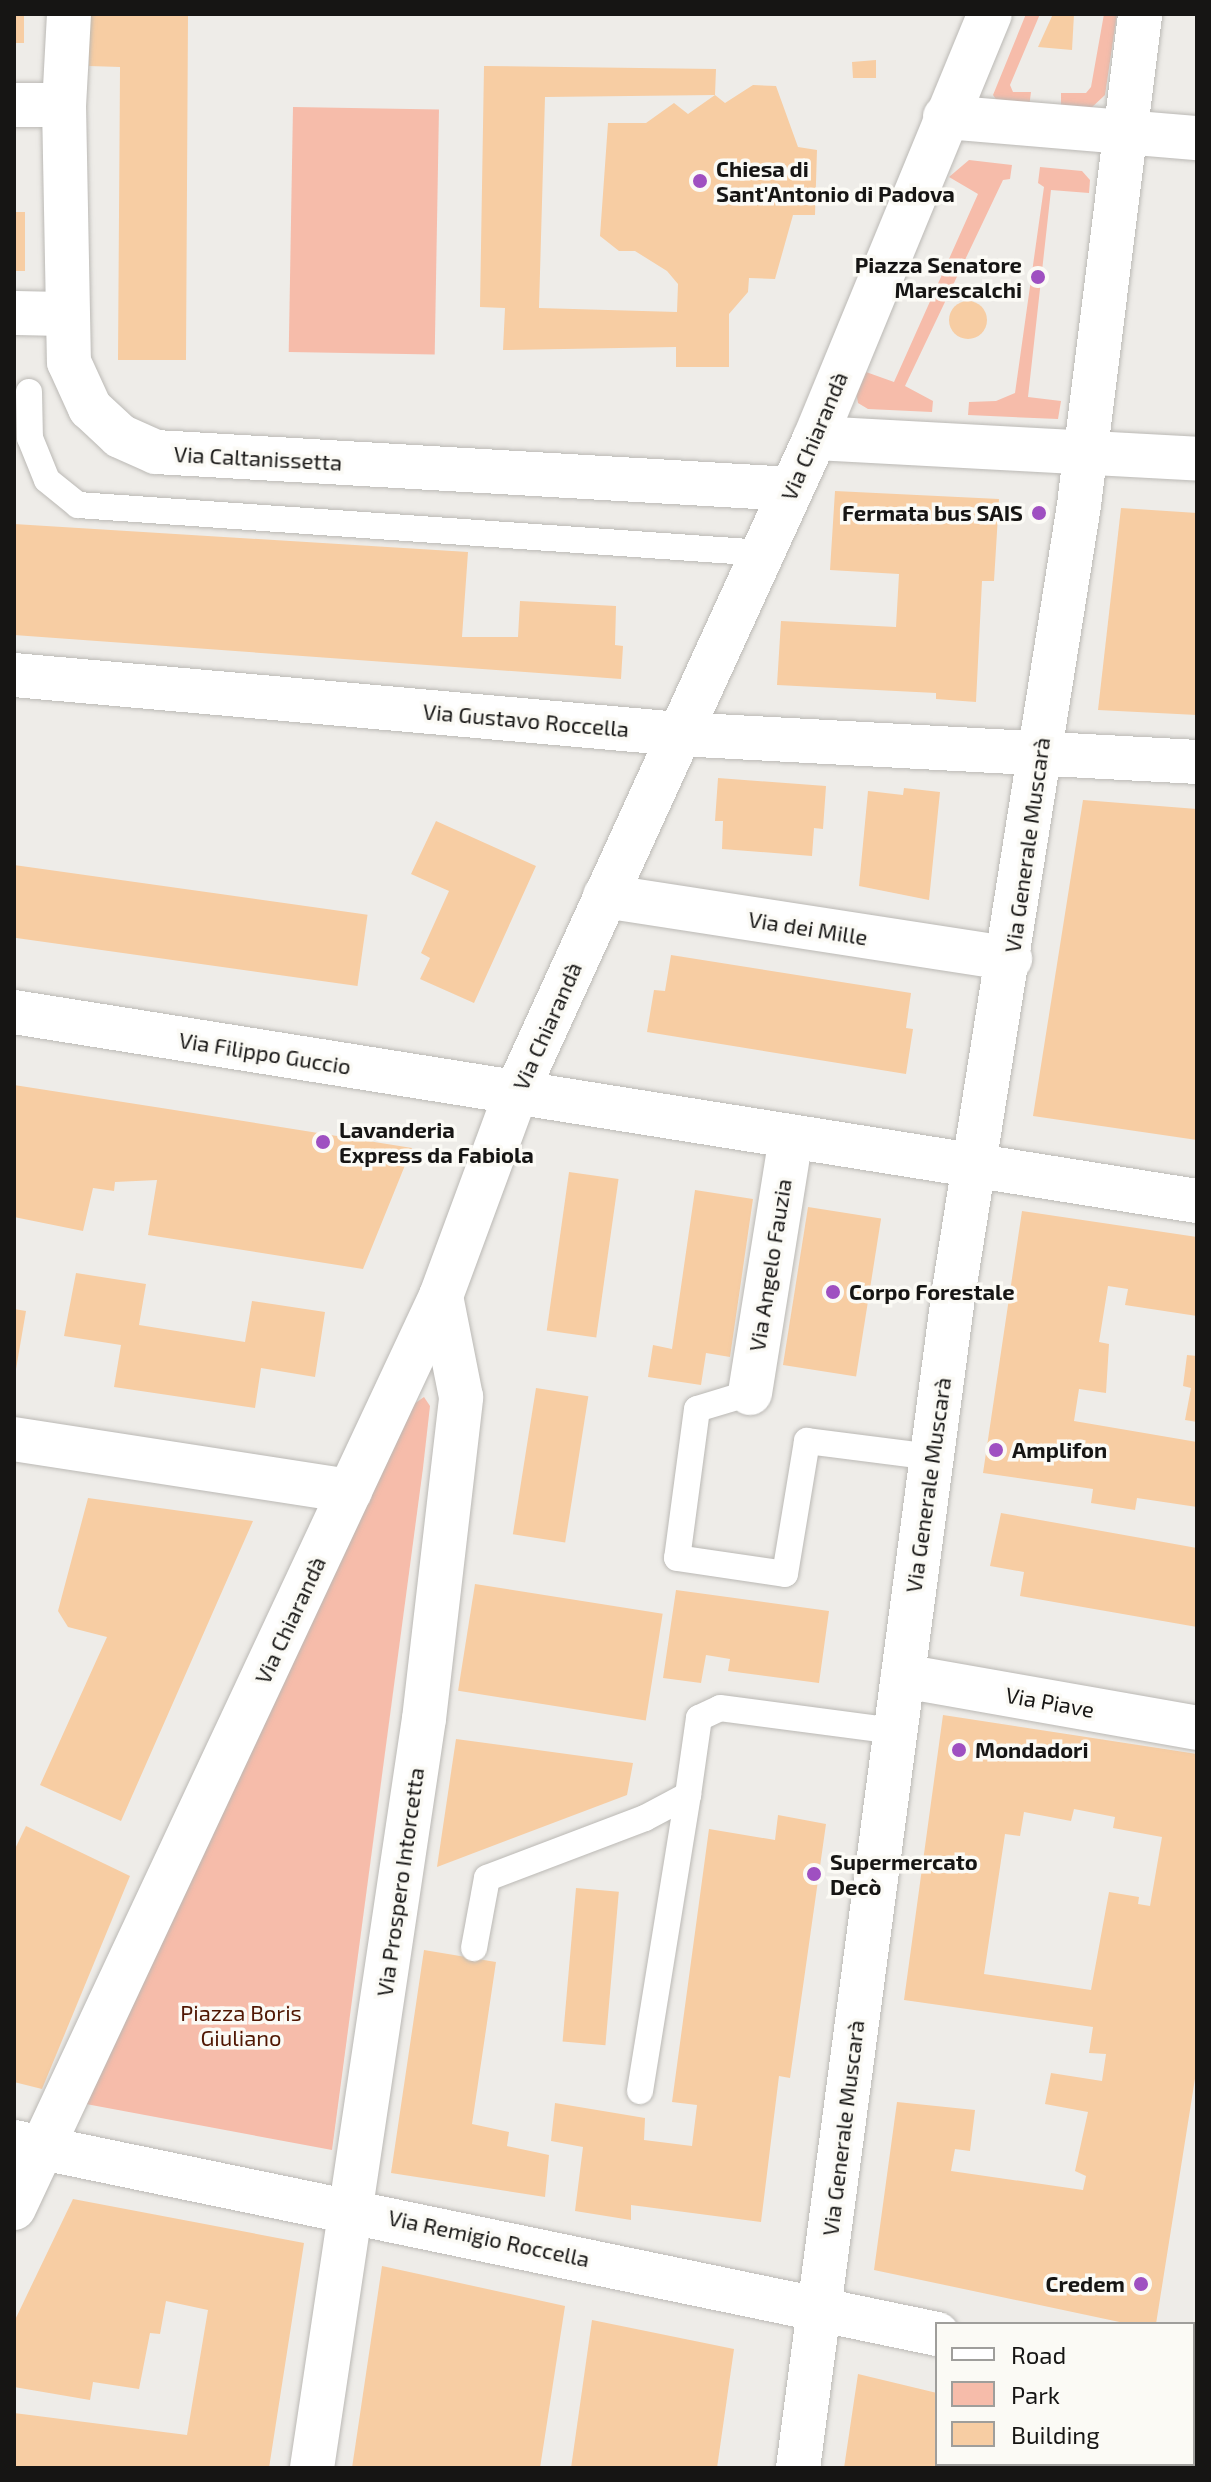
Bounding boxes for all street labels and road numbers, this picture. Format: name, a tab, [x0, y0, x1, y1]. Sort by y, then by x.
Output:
street label: Via Chiarandà	[775, 368, 853, 504]
street label: Via Caltanissetta	[173, 440, 343, 476]
street label: Via Gustavo Roccella	[422, 698, 630, 742]
street label: Via Generale Muscarà	[999, 736, 1055, 954]
street label: Via dei Mille	[747, 906, 869, 950]
street label: Via Chiarandà	[507, 958, 587, 1094]
street label: Via Filippo Guccio	[177, 1026, 353, 1080]
street label: Via Angelo Fauzia	[743, 1177, 797, 1353]
street label: Via Generale Muscarà	[900, 1376, 956, 1594]
street label: Via Chiarandà	[249, 1552, 331, 1688]
street label: Via Piave	[1004, 1681, 1096, 1723]
street label: Via Prospero Intorcetta	[371, 1766, 429, 1998]
street label: Via Generale Muscarà	[817, 2019, 869, 2237]
street label: Via Remigio Roccella	[386, 2204, 592, 2272]

